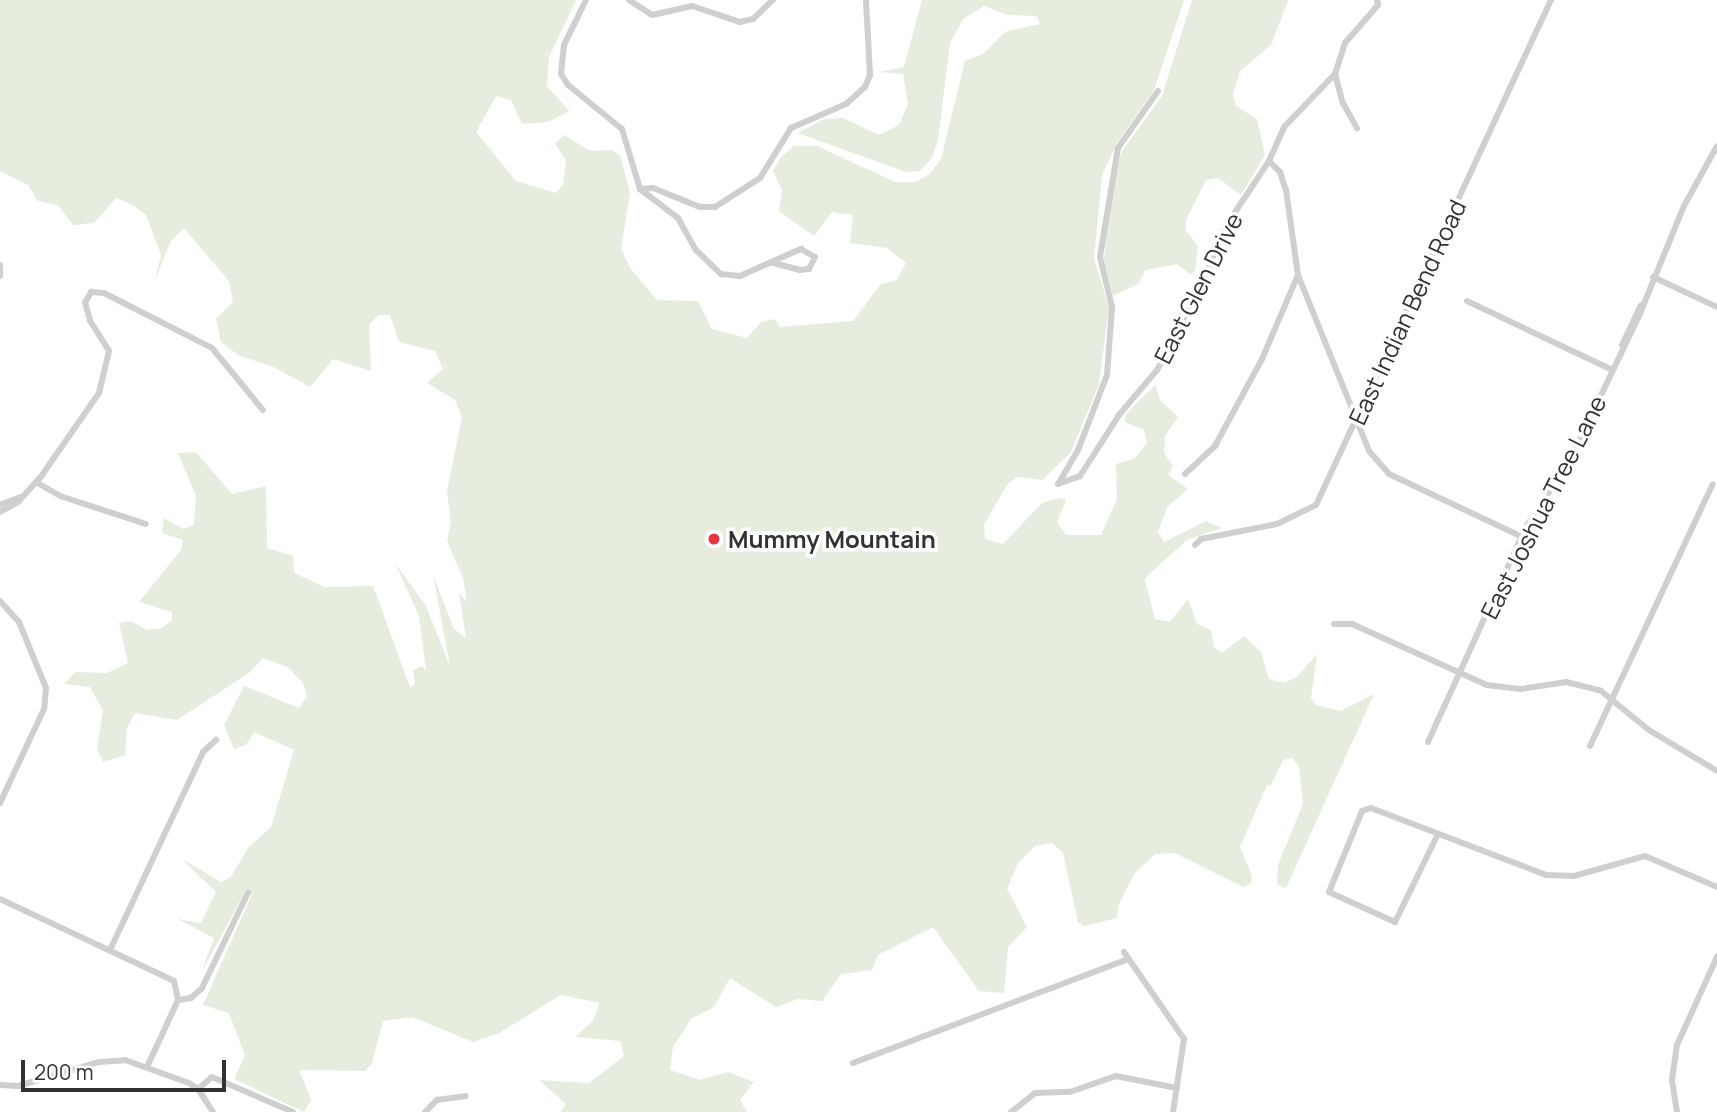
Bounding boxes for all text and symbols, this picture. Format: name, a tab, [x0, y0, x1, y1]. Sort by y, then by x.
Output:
street label: East Indian Bend Road	[1342, 195, 1472, 429]
street label: East Glen Drive	[1148, 208, 1248, 368]
street label: East Joshua Tree Lane	[1474, 391, 1612, 623]
place label: Mummy Mountain	[728, 525, 936, 553]
marker: Mummy Mountain	[706, 531, 722, 547]
scale bar	[24, 1046, 229, 1090]
text: 200 m	[34, 1058, 94, 1086]

